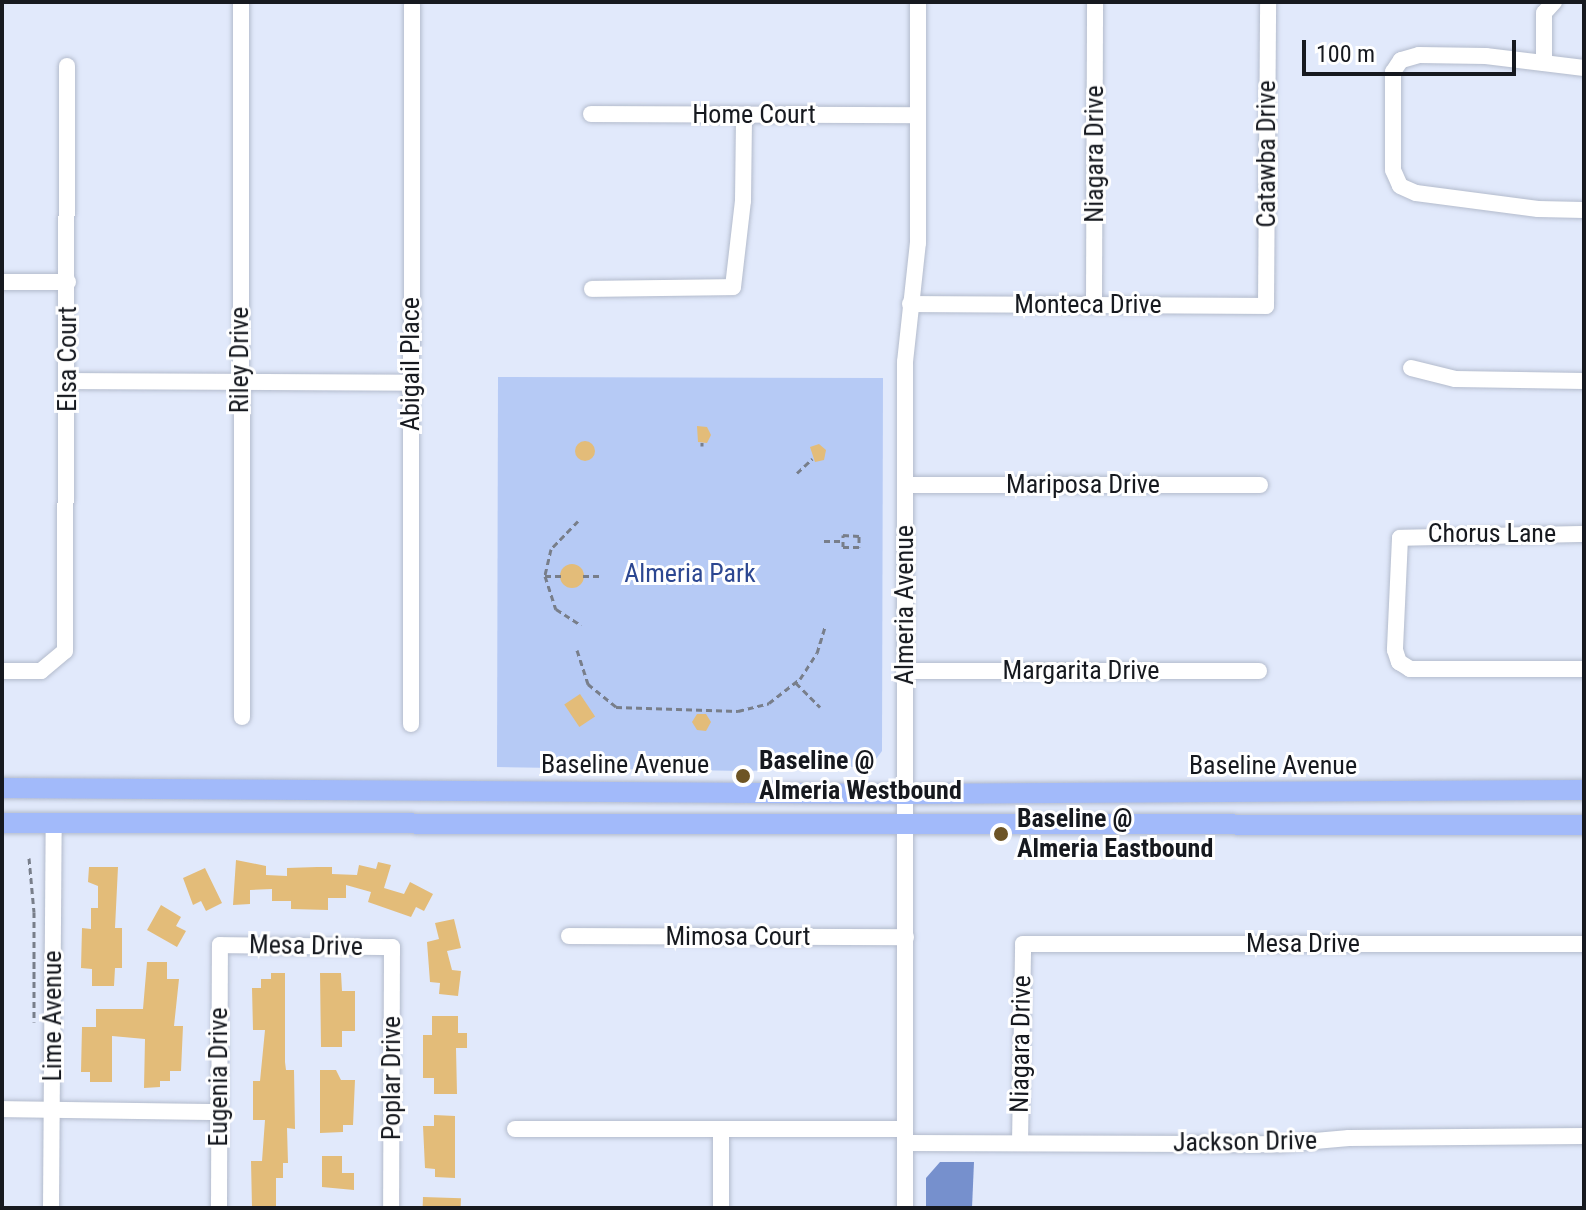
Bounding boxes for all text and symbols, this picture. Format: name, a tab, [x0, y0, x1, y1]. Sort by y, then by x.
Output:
scale bar	[1306, 24, 1520, 74]
text: 100 m	[1316, 40, 1375, 68]
street label: Catawba Drive	[1251, 80, 1283, 228]
street label: Niagara Drive	[1079, 85, 1111, 223]
street label: Home Court	[692, 99, 816, 131]
street label: Monteca Drive	[1014, 289, 1162, 321]
street label: Abigail Place	[395, 297, 427, 431]
street label: Elsa Court	[52, 306, 84, 412]
street label: Riley Drive	[224, 307, 256, 413]
street label: Mariposa Drive	[1006, 469, 1160, 501]
street label: Chorus Lane	[1428, 518, 1556, 550]
street label: Almeria Avenue	[889, 525, 921, 685]
park label: Almeria Park	[624, 558, 756, 590]
street label: Margarita Drive	[1003, 655, 1159, 687]
place label: Baseline @ Almeria Westbound	[759, 745, 962, 806]
street label: Baseline Avenue	[541, 749, 709, 781]
street label: Baseline Avenue	[1189, 750, 1357, 782]
marker: Baseline @ Almeria Westbound	[734, 767, 752, 785]
place label: Baseline @ Almeria Eastbound	[1017, 803, 1213, 864]
marker: Baseline @ Almeria Eastbound	[992, 825, 1010, 843]
street label: Mimosa Court	[665, 921, 811, 953]
street label: Mesa Drive	[1246, 928, 1360, 960]
street label: Mesa Drive	[249, 929, 363, 963]
street label: Lime Avenue	[37, 951, 69, 1081]
street label: Niagara Drive	[1004, 975, 1038, 1113]
street label: Eugenia Drive	[203, 1007, 235, 1147]
street label: Poplar Drive	[376, 1016, 408, 1140]
street label: Jackson Drive	[1173, 1125, 1317, 1159]

